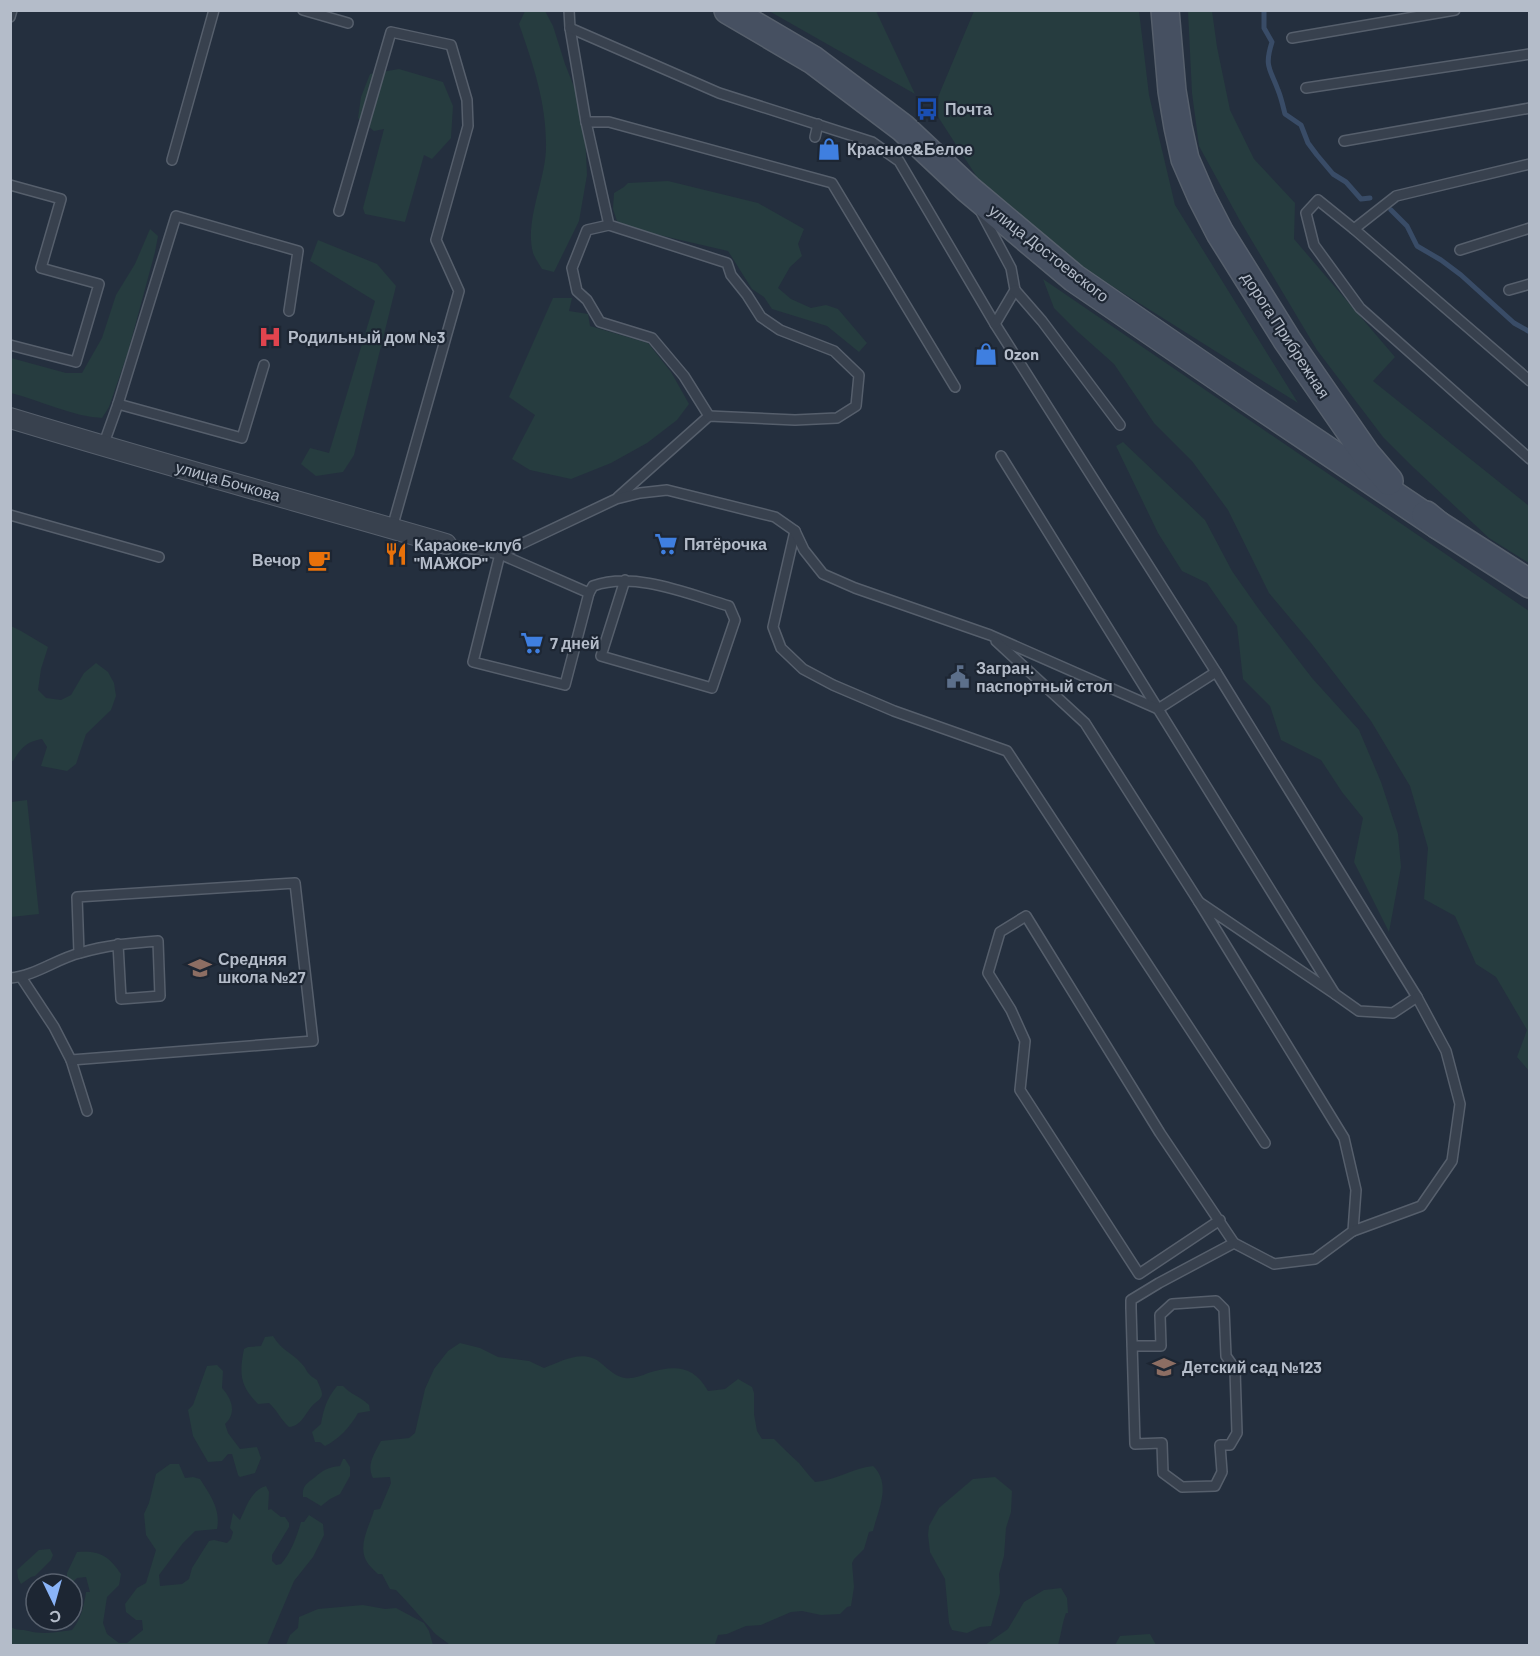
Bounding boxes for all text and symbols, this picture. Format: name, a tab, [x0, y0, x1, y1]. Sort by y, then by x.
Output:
bus stop icon: Почта	[914, 96, 940, 122]
place label: Почта	[945, 99, 992, 118]
shop icon: Красное&Белое	[816, 136, 842, 162]
place label: Красное&Белое	[847, 139, 973, 158]
street label: улица Достоевского	[986, 200, 1113, 305]
street label: дорога Прибрежная	[1238, 268, 1334, 401]
hospital icon: Родильный дом №3	[257, 324, 283, 350]
place label: Родильный дом №3	[288, 327, 445, 346]
shop icon: Ozon	[973, 341, 999, 367]
place label: Ozon	[1004, 344, 1039, 363]
street label: улица Бочкова	[174, 457, 283, 505]
supermarket icon: Пятёрочка	[653, 531, 679, 557]
place label: Пятёрочка	[684, 534, 767, 553]
place label: Караоке-клуб "МАЖОР"	[414, 535, 522, 572]
restaurant icon: Караоке-клуб "МАЖОР"	[383, 541, 409, 567]
cafe icon: Вечор	[306, 547, 332, 573]
place label: Вечор	[252, 550, 301, 569]
supermarket icon: 7 дней	[519, 630, 545, 656]
place label: 7 дней	[550, 633, 600, 652]
place label: Загран. паспортный стол	[976, 658, 1113, 695]
public building icon: Загран. паспортный стол	[945, 664, 971, 690]
place label: Средняя школа №27	[218, 949, 306, 986]
school or university icon: Средняя школа №27	[187, 955, 213, 981]
school or university icon: Детский сад №123	[1151, 1354, 1177, 1380]
place label: Детский сад №123	[1182, 1357, 1322, 1376]
north arrow	[24, 1572, 84, 1632]
text: С	[48, 1607, 62, 1627]

